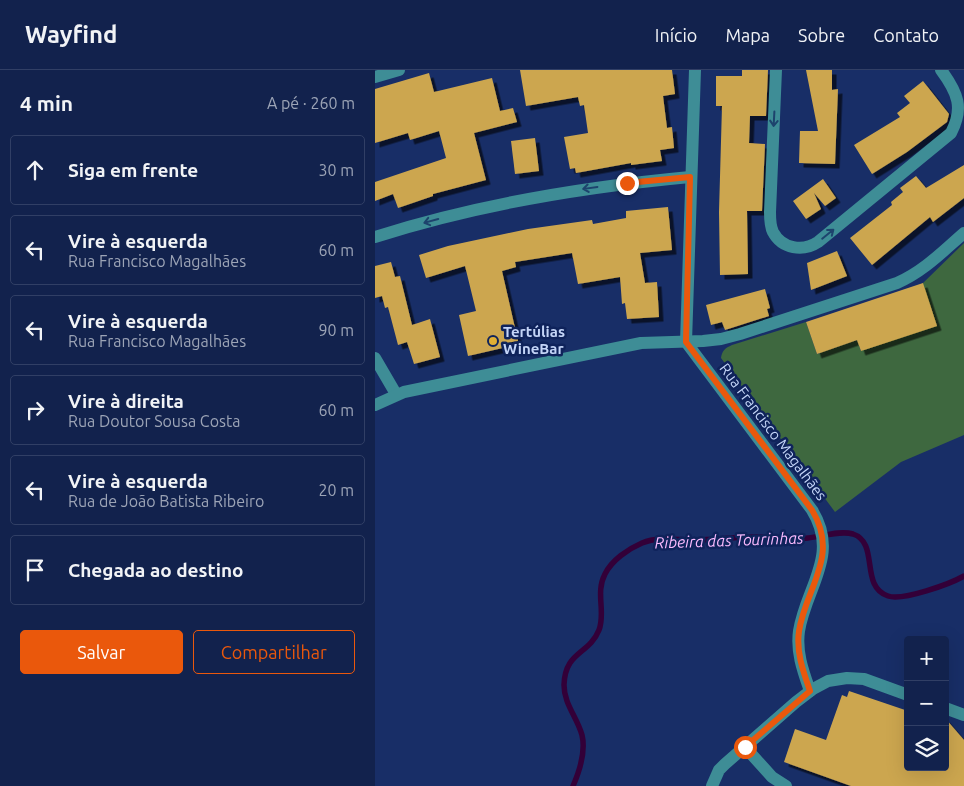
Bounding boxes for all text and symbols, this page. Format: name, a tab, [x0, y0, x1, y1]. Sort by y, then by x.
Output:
text: Wayfind	[25, 21, 117, 48]
text: Início	[655, 25, 697, 45]
text: Mapa	[725, 25, 770, 45]
text: Sobre	[798, 25, 845, 45]
text: Contato	[873, 25, 939, 45]
text: 4 min	[20, 91, 73, 115]
text: A pé · 260 m	[267, 94, 355, 112]
one-way arrow	[770, 110, 779, 126]
icon: ahead	[21, 156, 49, 184]
text: Siga em frente	[68, 159, 198, 181]
text: 30 m	[318, 161, 354, 179]
route end	[616, 172, 639, 195]
one-way arrow	[582, 183, 598, 193]
one-way arrow	[423, 217, 439, 226]
one-way arrow	[821, 228, 834, 239]
text: Vire à esquerda	[68, 230, 208, 252]
icon: left	[21, 236, 49, 264]
text: 60 m	[318, 241, 354, 259]
text: Rua Francisco Magalhães	[68, 252, 246, 270]
text: Vire à esquerda	[68, 310, 208, 332]
icon: left	[21, 316, 49, 344]
text: 90 m	[318, 321, 354, 339]
place label: Tertúlias WineBar	[503, 323, 565, 357]
text: Rua Francisco Magalhães	[68, 332, 246, 350]
marker: Tertúlias WineBar	[487, 335, 499, 347]
street label: Rua Francisco Magalhães	[716, 360, 830, 503]
text: Vire à direita	[68, 390, 184, 412]
icon: right	[21, 396, 49, 424]
text: 60 m	[318, 401, 354, 419]
text: Rua Doutor Sousa Costa	[68, 412, 240, 430]
text: Vire à esquerda	[68, 470, 208, 492]
icon: left	[21, 476, 49, 504]
text: 20 m	[318, 481, 354, 499]
text: Rua de João Batista Ribeiro	[68, 492, 264, 510]
water label: Ribeira das Tourinhas	[654, 528, 804, 552]
icon: arrive	[21, 556, 49, 584]
text: Chegada ao destino	[68, 559, 244, 581]
button: Salvar	[20, 630, 183, 674]
button: Compartilhar	[193, 630, 355, 674]
map controls	[904, 636, 949, 771]
button: +	[904, 636, 949, 681]
button: −	[904, 681, 949, 726]
button: layers	[904, 726, 949, 771]
route start	[734, 736, 757, 759]

